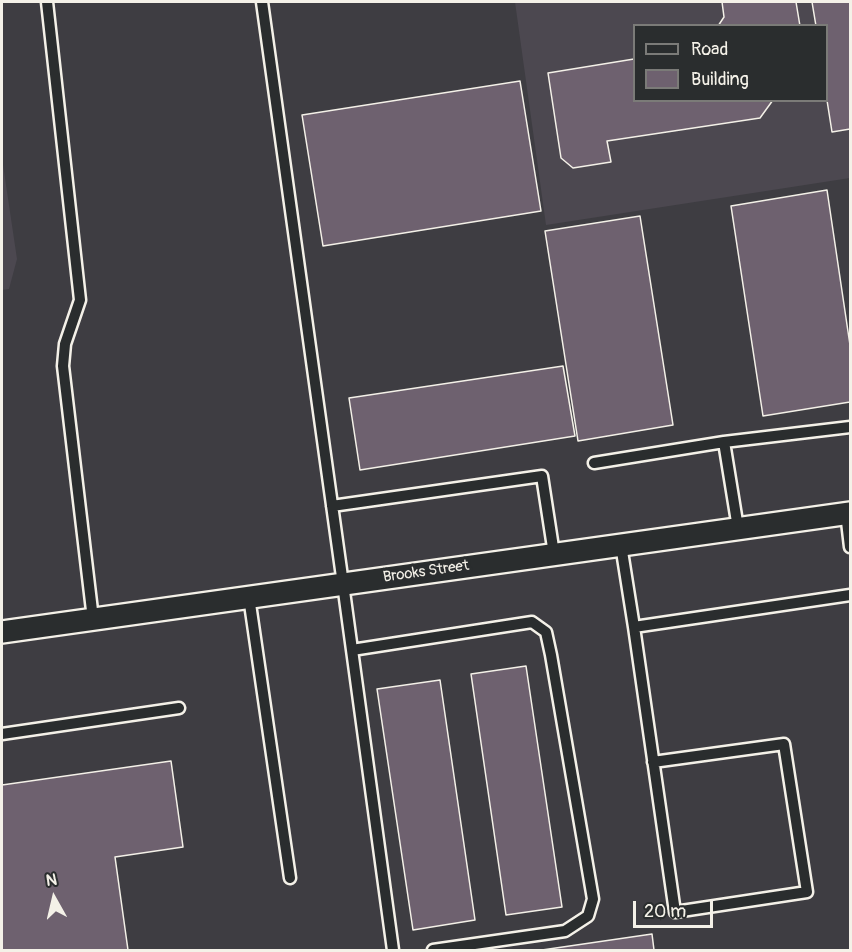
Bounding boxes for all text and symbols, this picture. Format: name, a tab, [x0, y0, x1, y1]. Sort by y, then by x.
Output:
legend	[633, 24, 828, 102]
text: Road	[691, 38, 728, 61]
text: Building	[691, 68, 749, 91]
street label: Brooks Street	[382, 557, 470, 587]
north arrow	[24, 868, 84, 928]
text: N	[45, 870, 58, 891]
scale bar	[636, 889, 716, 927]
text: 20 m	[644, 900, 686, 923]

